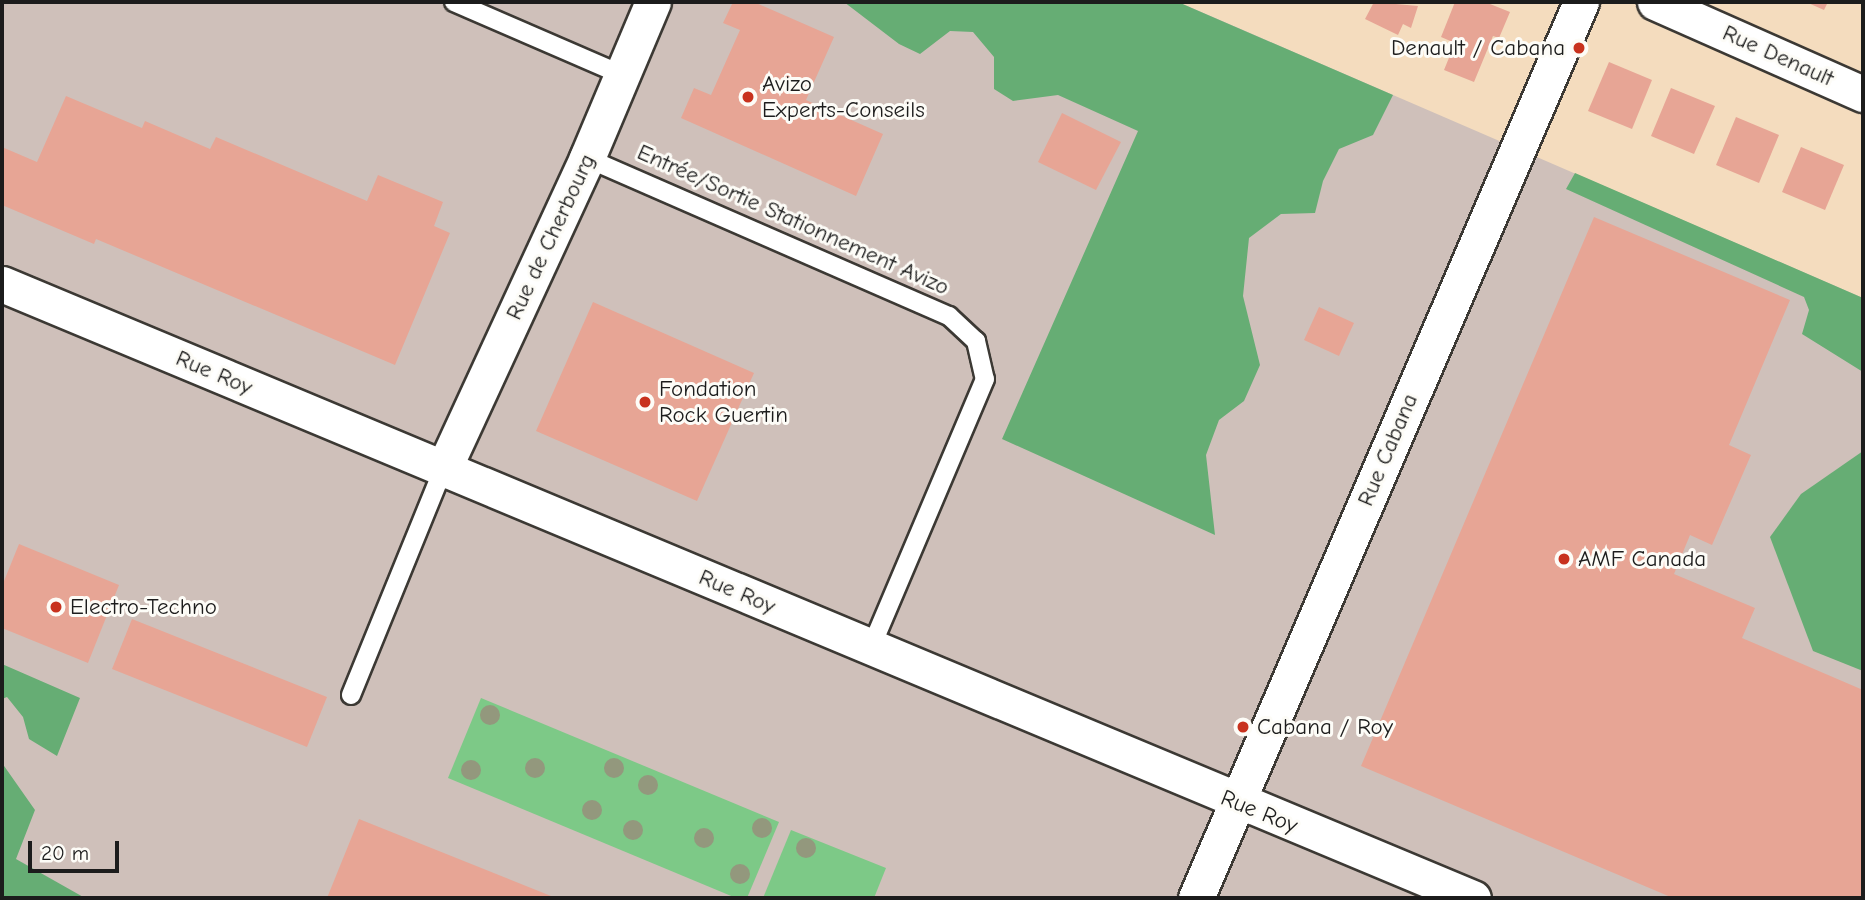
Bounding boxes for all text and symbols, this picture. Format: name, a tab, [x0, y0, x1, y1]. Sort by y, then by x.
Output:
street label: Rue Denault	[1718, 19, 1838, 93]
place label: Denault / Cabana	[1391, 34, 1565, 62]
marker: Denault / Cabana	[1571, 40, 1587, 56]
place label: Avizo Experts-Conseils	[762, 70, 925, 124]
marker: Avizo Experts-Conseils	[740, 89, 756, 105]
street label: Entrée/Sortie Stationnement Avizo	[633, 139, 953, 301]
street label: Rue de Cherbourg	[500, 150, 602, 324]
street label: Rue Roy	[172, 345, 256, 401]
place label: Fondation Rock Guertin	[659, 375, 788, 429]
street label: Rue Cabana	[1352, 390, 1424, 510]
marker: Fondation Rock Guertin	[637, 394, 653, 410]
place label: AMF Canada	[1578, 545, 1706, 573]
marker: AMF Canada	[1556, 551, 1572, 567]
street label: Rue Roy	[695, 564, 779, 620]
place label: Electro-Techno	[70, 593, 217, 621]
marker: Electro-Techno	[48, 599, 64, 615]
place label: Cabana / Roy	[1257, 713, 1393, 741]
marker: Cabana / Roy	[1235, 719, 1251, 735]
street label: Rue Roy	[1217, 784, 1301, 840]
scale bar	[32, 827, 122, 871]
text: 20 m	[41, 841, 89, 865]

